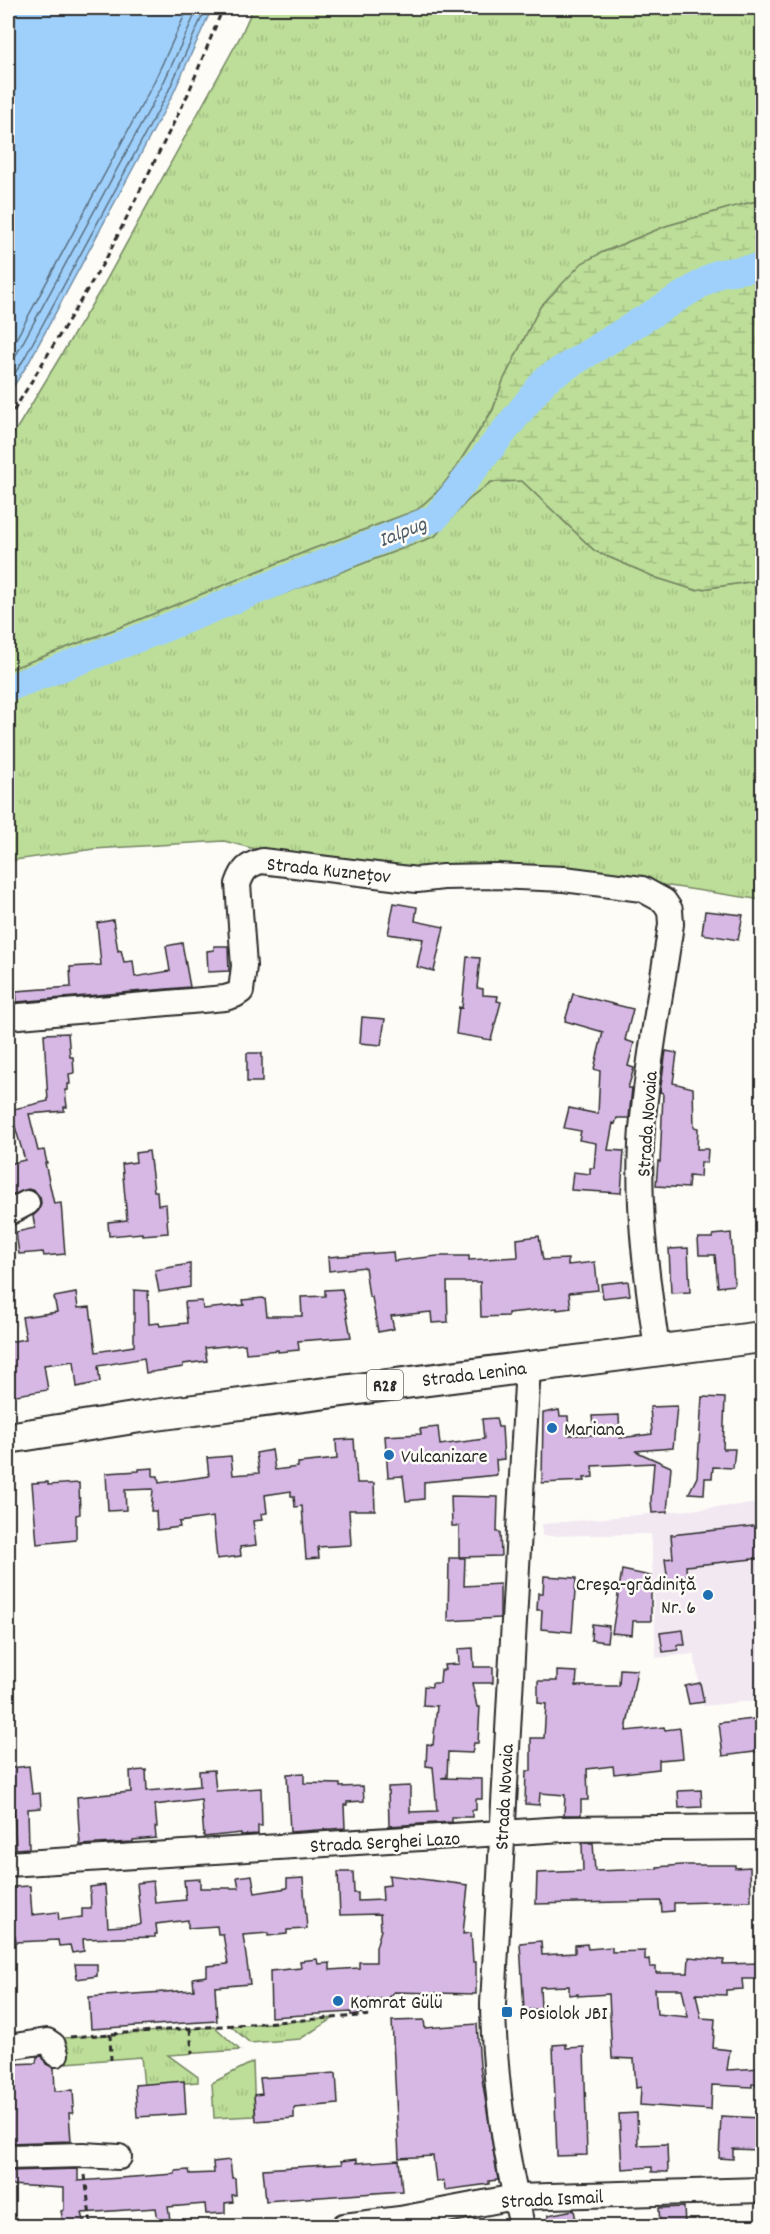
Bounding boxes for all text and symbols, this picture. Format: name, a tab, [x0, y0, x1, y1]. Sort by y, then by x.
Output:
water label: Ialpug	[375, 510, 432, 557]
street label: Strada Kuznețov	[265, 852, 393, 892]
street label: Strada Novaia	[631, 1070, 667, 1178]
street label: Strada Lenina	[421, 1356, 529, 1396]
road number: R28	[367, 1370, 403, 1400]
place label: Mariana	[564, 1417, 625, 1445]
marker: Mariana	[545, 1421, 559, 1435]
place label: Vulcanizare	[401, 1444, 488, 1472]
marker: Vulcanizare	[382, 1448, 396, 1462]
place label: Creșa-grădiniță Nr. 6	[576, 1572, 696, 1623]
marker: Creșa-grădiniță Nr. 6	[701, 1588, 715, 1602]
street label: Strada Novaia	[489, 1743, 523, 1851]
street label: Strada Serghei Lazo	[309, 1826, 461, 1862]
place label: Komrat Gülü	[350, 1990, 443, 2018]
marker: Komrat Gülü	[331, 1994, 345, 2008]
place label: Posiolok JBI	[519, 2001, 607, 2029]
marker: Posiolok JBI	[500, 2005, 514, 2019]
street label: Strada Ismail	[500, 2184, 604, 2218]

